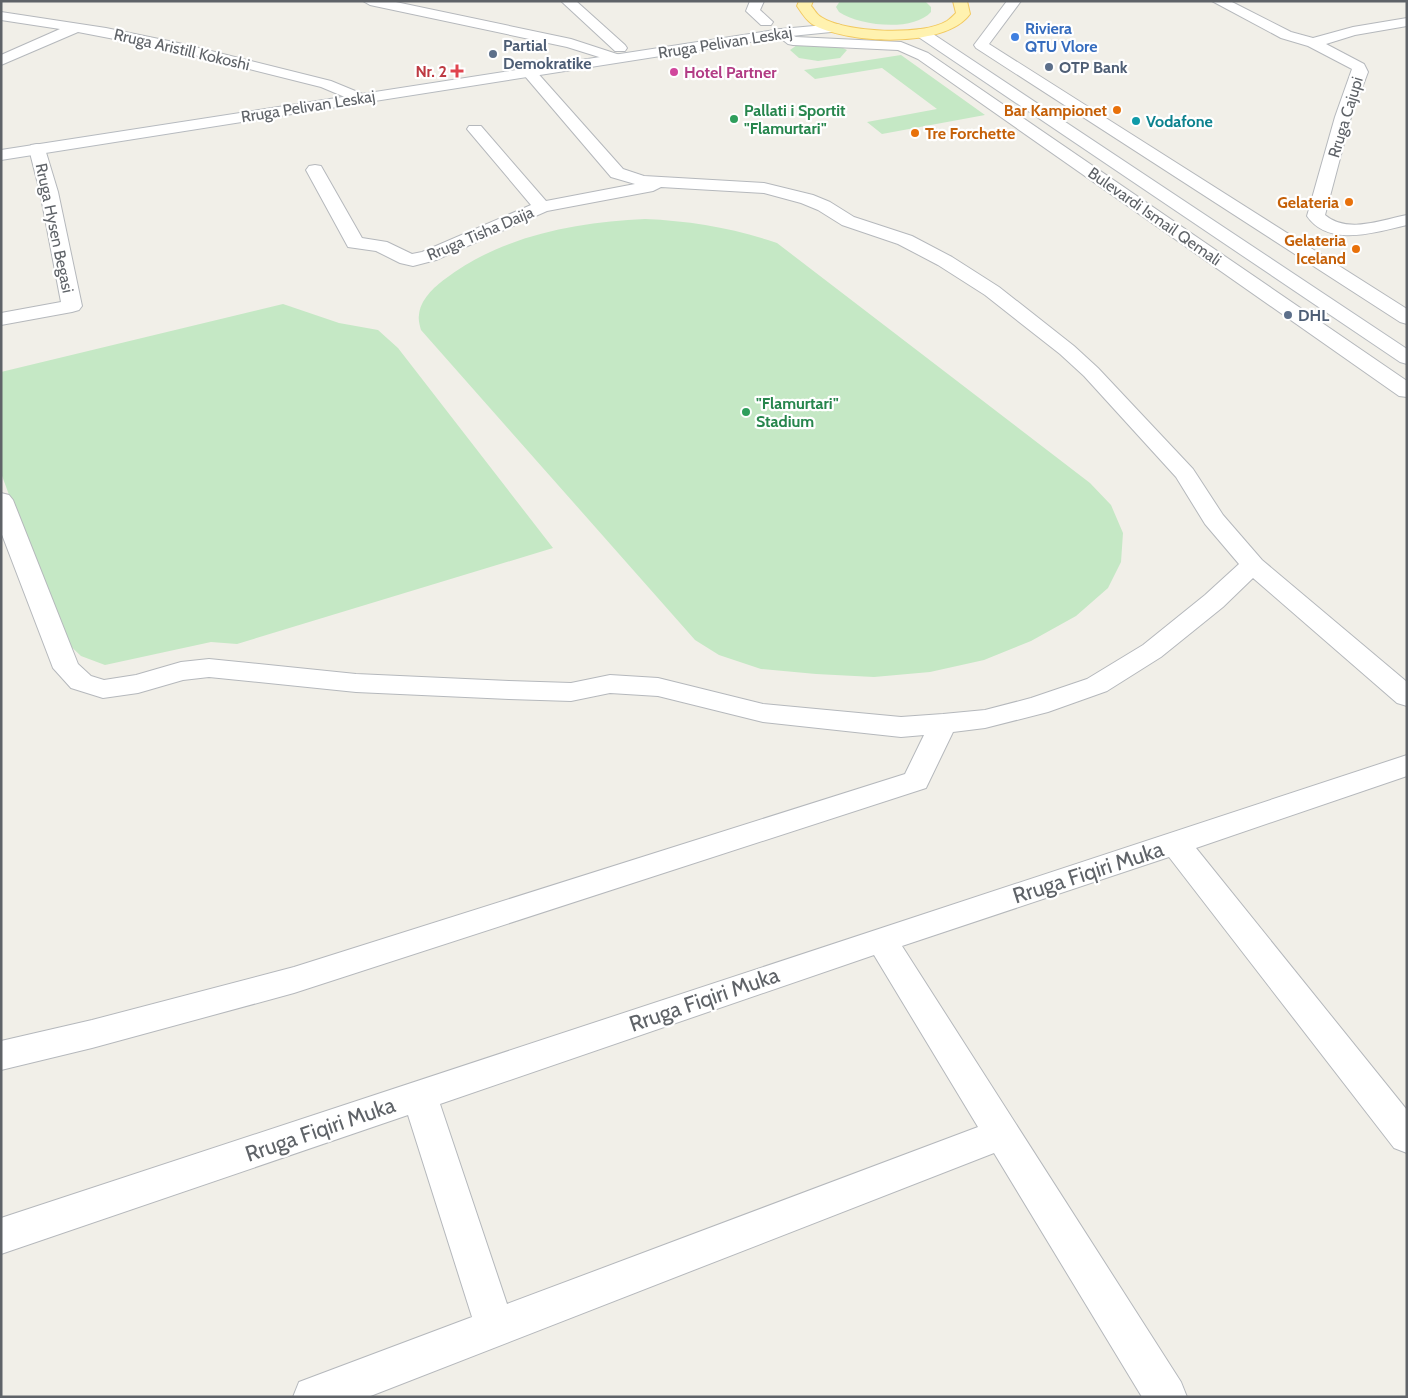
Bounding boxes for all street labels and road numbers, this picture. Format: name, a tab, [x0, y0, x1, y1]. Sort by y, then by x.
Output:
street label: Rruga Pelivan Leskaj	[657, 23, 793, 62]
street label: Rruga Aristill Kokoshi	[112, 25, 252, 74]
street label: Rruga Cajupi	[1324, 74, 1367, 160]
street label: Rruga Pelivan Leskaj	[240, 87, 376, 126]
street label: Rruga Hysen Begasi	[31, 161, 78, 295]
street label: Bulevardi Ismail Qemali	[1084, 163, 1225, 270]
street label: Rruga Tisha Daija	[424, 202, 537, 265]
street label: Rruga Fiqiri Muka	[1009, 835, 1167, 910]
street label: Rruga Fiqiri Muka	[626, 961, 783, 1038]
street label: Rruga Fiqiri Muka	[242, 1091, 399, 1168]

